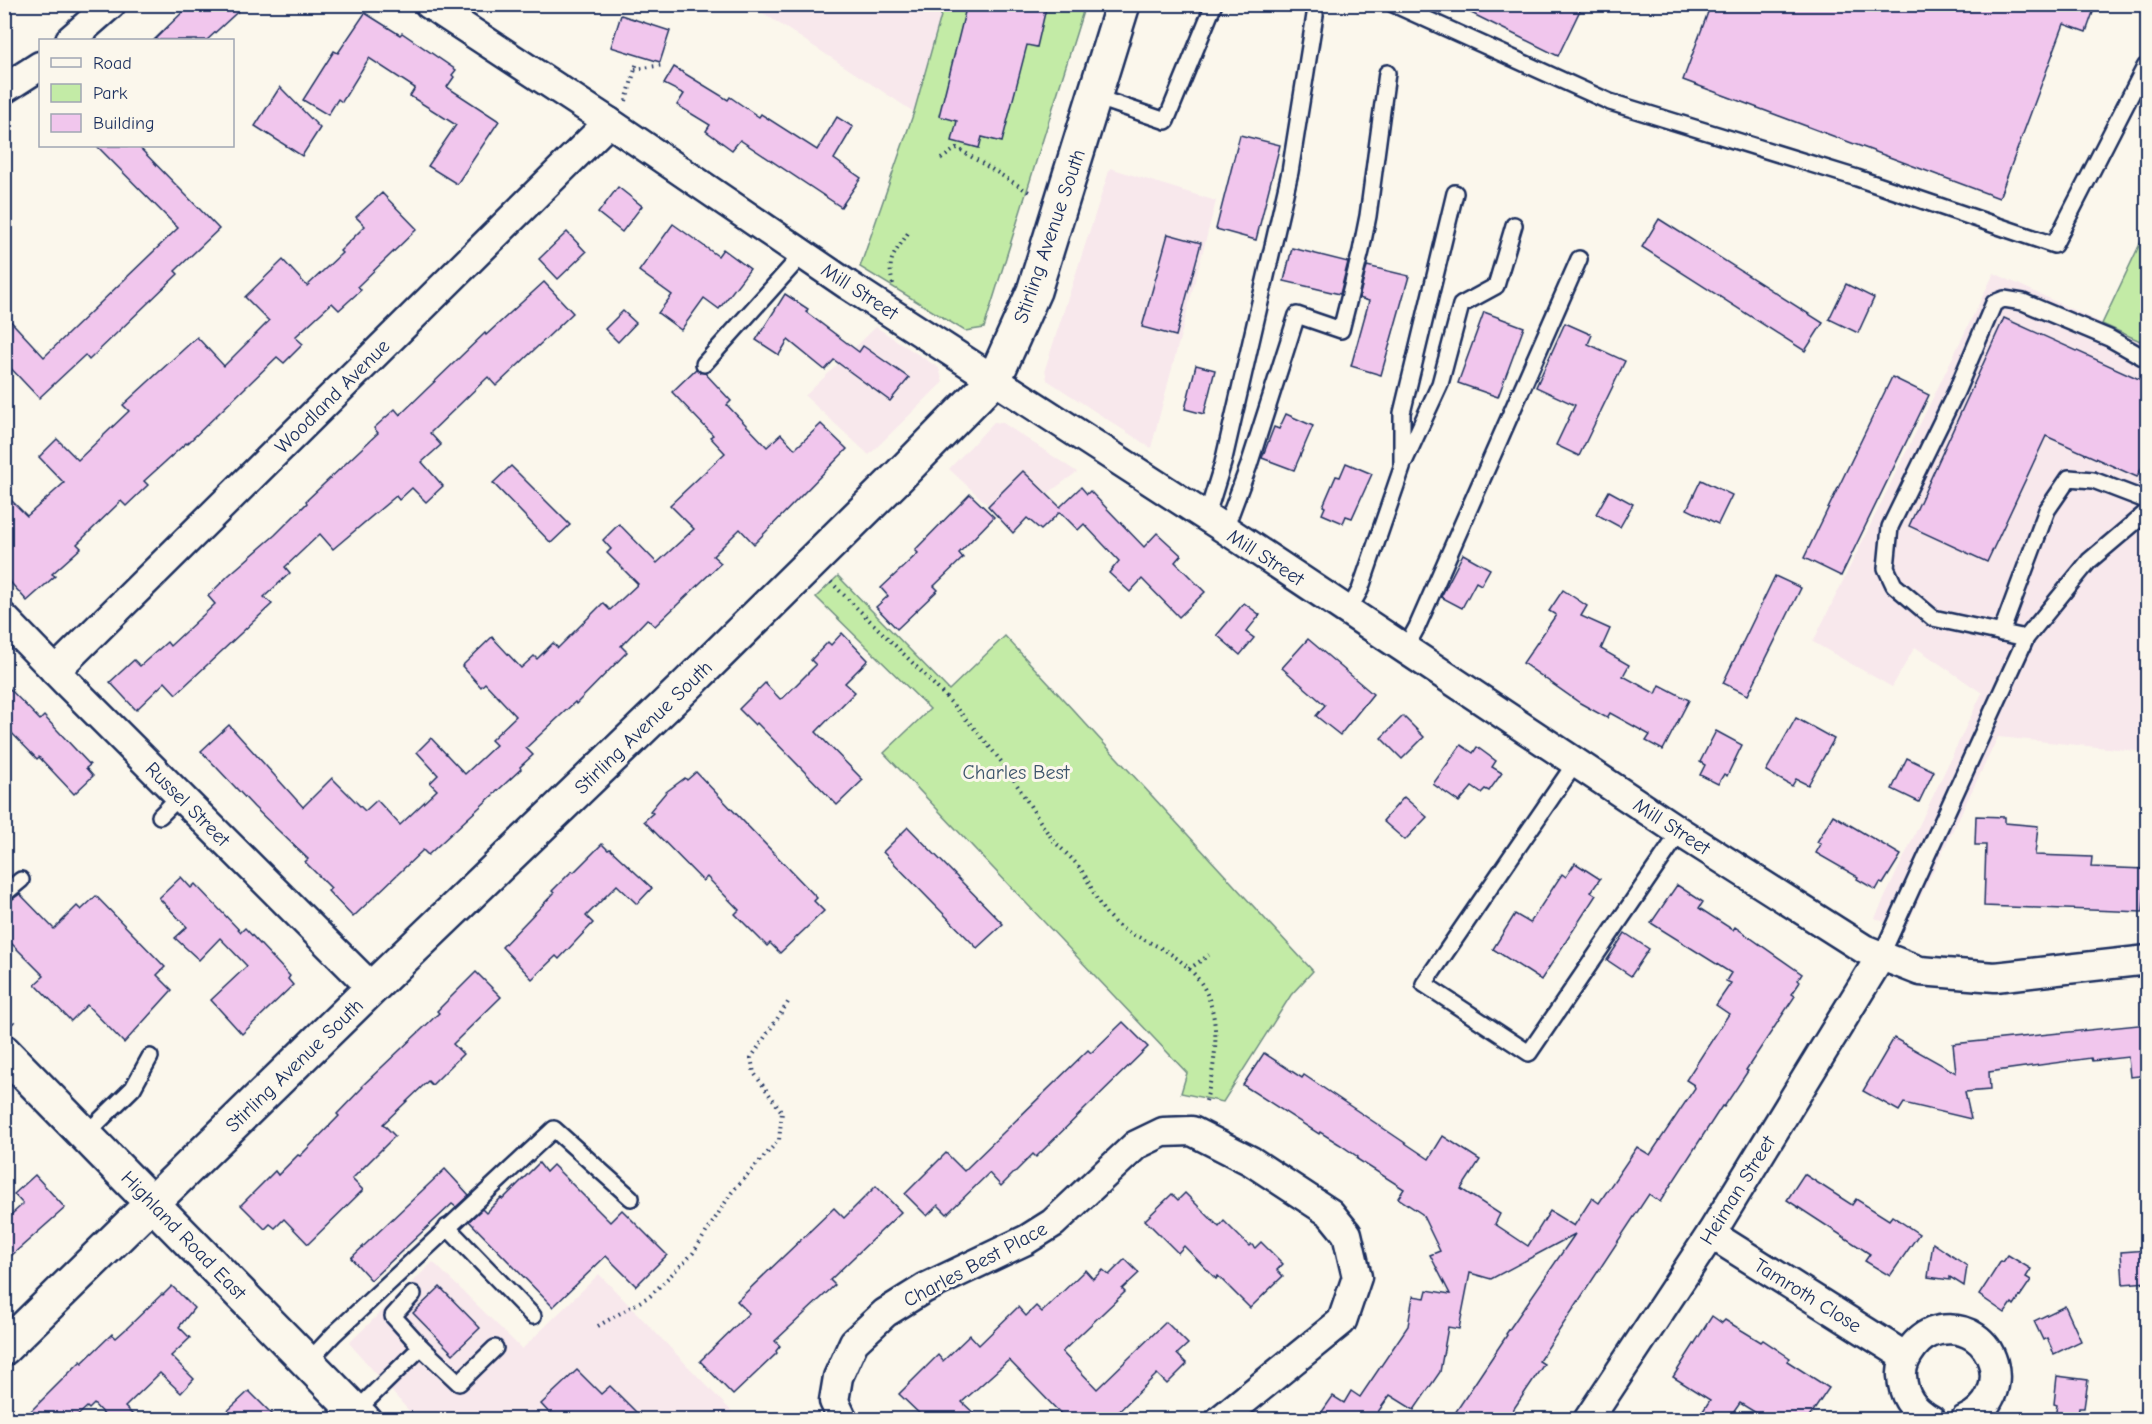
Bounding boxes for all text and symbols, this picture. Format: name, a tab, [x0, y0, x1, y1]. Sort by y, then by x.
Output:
legend	[39, 39, 234, 147]
text: Road	[93, 53, 132, 74]
text: Park	[93, 83, 128, 104]
text: Building	[93, 113, 155, 134]
street label: Stirling Avenue South	[1009, 146, 1090, 326]
street label: Mill Street	[817, 258, 903, 325]
street label: Woodland Avenue	[270, 334, 394, 458]
street label: Mill Street	[1223, 524, 1309, 591]
street label: Stirling Avenue South	[570, 656, 717, 799]
street label: Russel Street	[141, 757, 236, 852]
park label: Charles Best	[962, 761, 1071, 784]
street label: Mill Street	[1629, 793, 1715, 860]
street label: Stirling Avenue South	[221, 994, 368, 1137]
street label: Heiman Street	[1695, 1131, 1781, 1249]
street label: Highland Road East	[116, 1166, 252, 1305]
street label: Charles Best Place	[899, 1217, 1051, 1312]
street label: Tamroth Close	[1750, 1253, 1866, 1337]

